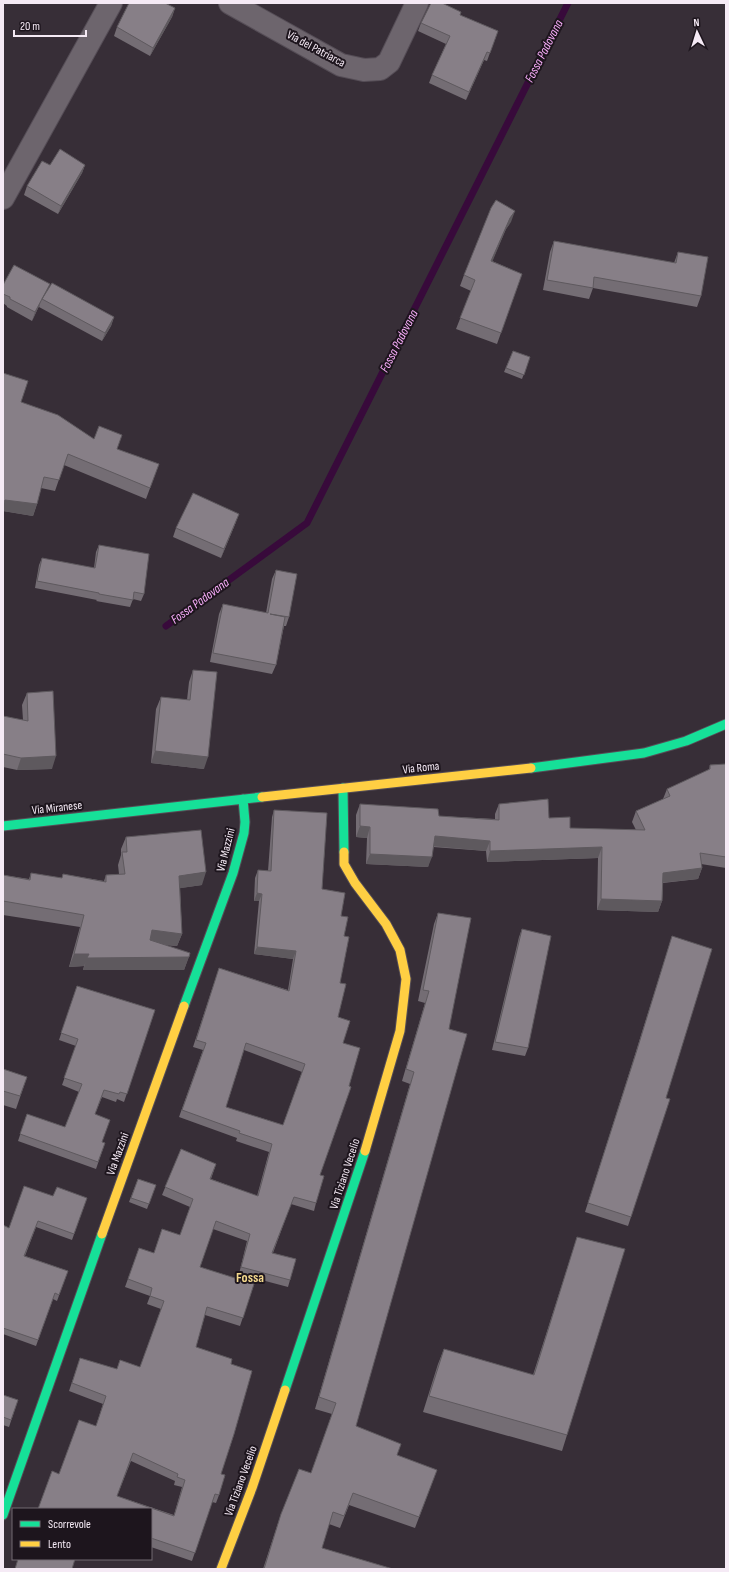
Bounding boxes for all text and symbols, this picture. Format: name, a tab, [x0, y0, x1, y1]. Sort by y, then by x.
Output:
scale bar	[14, 12, 86, 38]
north arrow	[677, 12, 717, 52]
water label: Fossa Padovana	[521, 16, 567, 85]
text: N	[693, 16, 700, 29]
text: 20 m	[20, 19, 40, 34]
street label: Via del Patriarca	[284, 27, 348, 71]
water label: Fossa Padovana	[376, 306, 422, 375]
water label: Fossa Padovana	[168, 574, 233, 628]
street label: Via Roma	[402, 759, 440, 777]
street label: Via Miranese	[31, 798, 83, 818]
street label: Via Mazzini	[213, 827, 239, 873]
street label: Via Mazzini	[103, 1131, 133, 1177]
street label: Via Tiziano Vecelio	[326, 1137, 364, 1211]
district label: Fossa	[236, 1269, 264, 1286]
street label: Via Tiziano Vecelio	[221, 1444, 261, 1518]
legend	[12, 1508, 152, 1560]
text: Scorrevole	[48, 1517, 91, 1532]
text: Lento	[48, 1537, 71, 1552]

